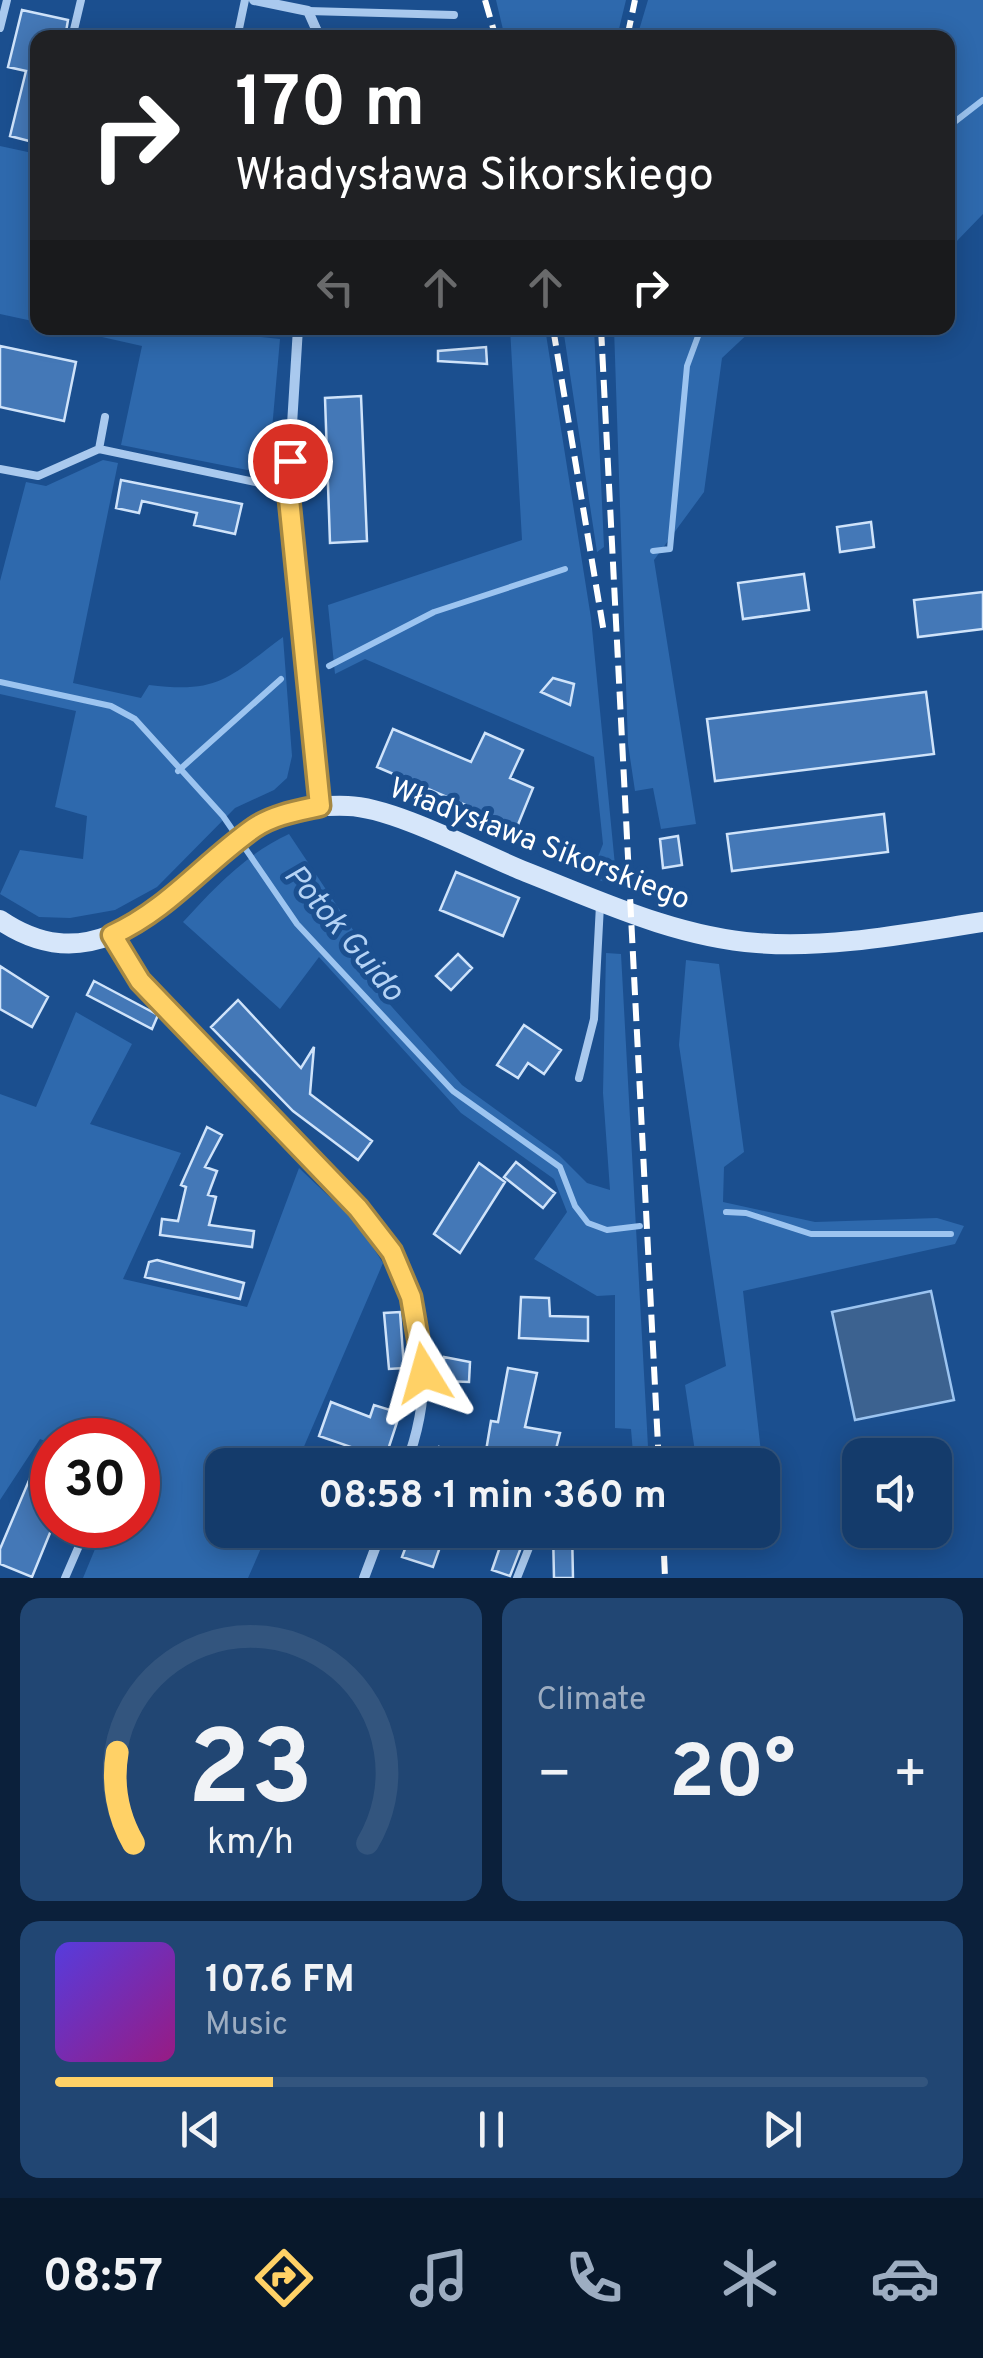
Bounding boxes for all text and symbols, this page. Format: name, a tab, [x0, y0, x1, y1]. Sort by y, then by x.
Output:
text: 170 m	[235, 62, 425, 151]
icon: right	[70, 70, 200, 200]
text: Władysława Sikorskiego	[235, 149, 714, 206]
icon: left	[308, 260, 363, 315]
icon: ahead	[413, 260, 468, 315]
icon: ahead	[518, 260, 573, 315]
icon: right	[623, 260, 678, 315]
pin	[248, 419, 333, 504]
icon: arrive	[263, 434, 318, 489]
street label: Władysława Sikorskiego	[383, 771, 695, 920]
water label: Potok Guido	[274, 857, 412, 1011]
position arrow	[372, 1321, 476, 1425]
speed limit sign: 30	[30, 1418, 160, 1548]
map controls	[842, 1438, 952, 1548]
button: sound	[842, 1438, 952, 1548]
text: 08:58 · 1 min · 360 m	[318, 1473, 667, 1522]
text: Climate	[537, 1681, 646, 1721]
text: 23	[188, 1709, 314, 1841]
text: 20°	[669, 1729, 795, 1824]
text: −	[537, 1742, 572, 1812]
text: +	[893, 1742, 928, 1812]
text: km/h	[207, 1821, 294, 1867]
text: 107.6 FM	[205, 1957, 355, 2006]
text: Music	[205, 2006, 288, 2046]
icon: previous	[173, 2102, 228, 2157]
icon: pause	[464, 2102, 519, 2157]
icon: next	[755, 2102, 810, 2157]
icon: directions	[249, 2243, 319, 2313]
icon: music	[404, 2243, 474, 2313]
icon: phone	[559, 2243, 629, 2313]
icon: climate	[715, 2243, 785, 2313]
icon: car	[870, 2243, 940, 2313]
text: 08:57	[43, 2250, 163, 2307]

